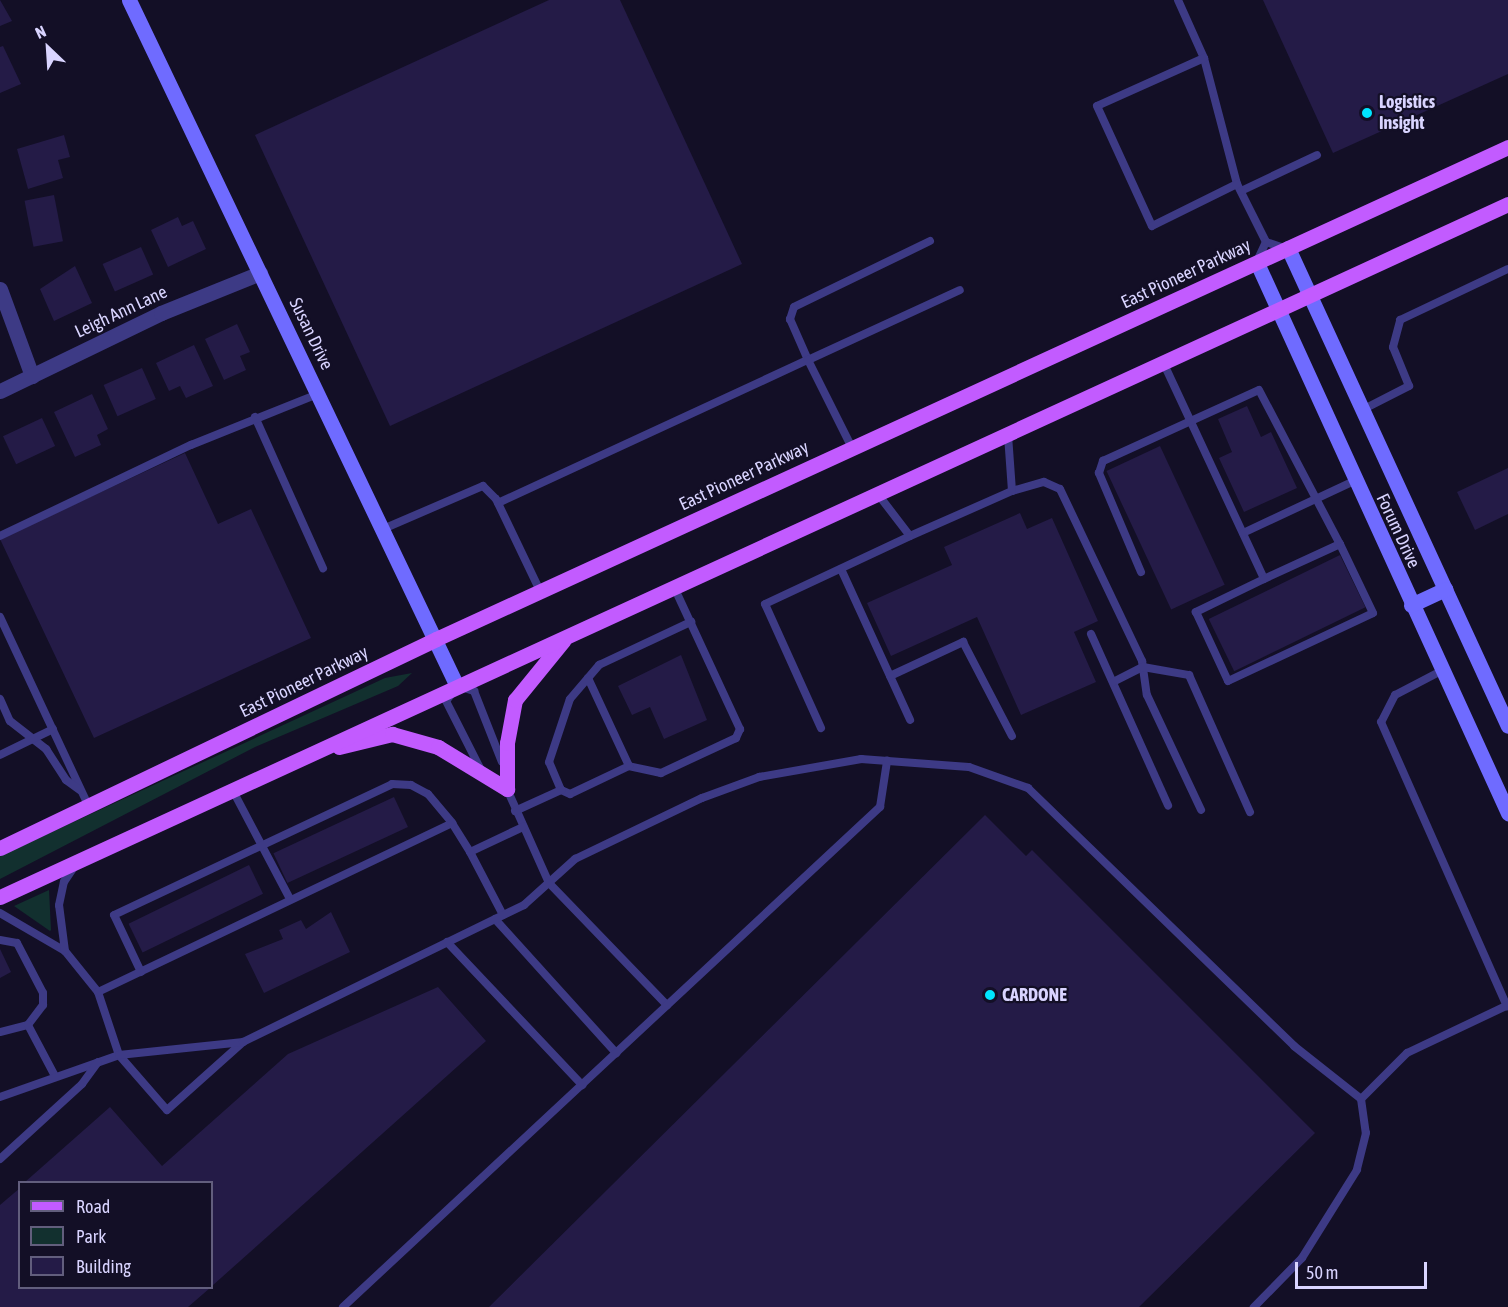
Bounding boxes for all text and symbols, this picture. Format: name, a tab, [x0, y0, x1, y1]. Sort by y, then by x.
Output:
north arrow	[18, 18, 78, 78]
text: N	[32, 22, 48, 42]
place label: Logistics Insight	[1379, 92, 1435, 134]
marker: Logistics Insight	[1360, 106, 1374, 120]
street label: East Pioneer Parkway	[1118, 235, 1254, 313]
street label: Leigh Ann Lane	[71, 281, 171, 343]
street label: Susan Drive	[284, 295, 338, 373]
street label: East Pioneer Parkway	[676, 437, 812, 515]
street label: Forum Drive	[1371, 490, 1425, 572]
street label: East Pioneer Parkway	[236, 642, 372, 722]
place label: CARDONE	[1002, 984, 1067, 1006]
marker: CARDONE	[983, 988, 997, 1002]
legend	[18, 1181, 213, 1289]
text: Road	[76, 1196, 110, 1217]
text: Park	[76, 1226, 106, 1247]
scale bar	[1298, 1250, 1430, 1288]
text: Building	[76, 1256, 131, 1277]
text: 50 m	[1306, 1262, 1338, 1283]

